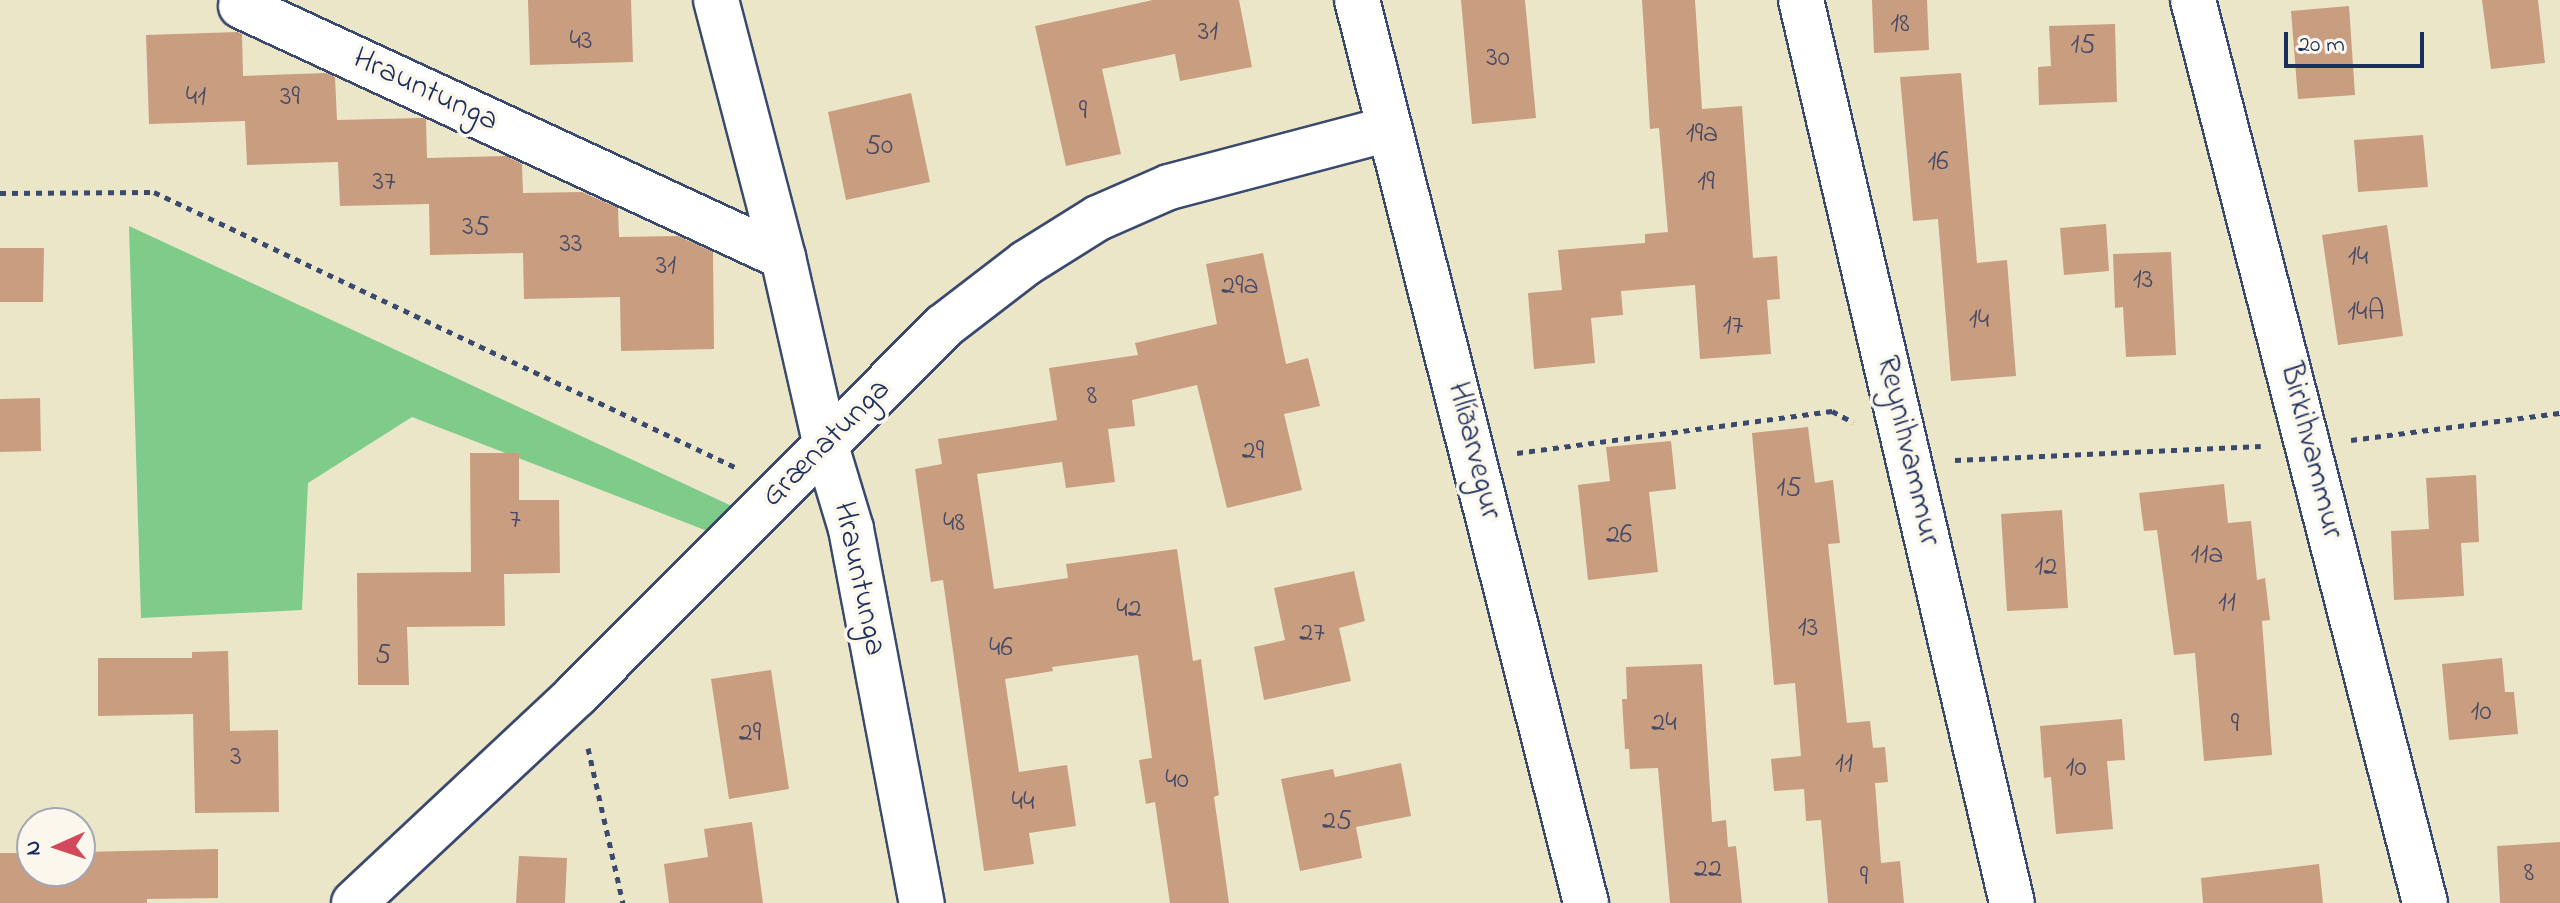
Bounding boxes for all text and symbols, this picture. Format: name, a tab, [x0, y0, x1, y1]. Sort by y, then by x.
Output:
house number: 18	[1890, 8, 1910, 42]
house number: 31	[1198, 16, 1218, 50]
scale bar	[2288, 16, 2428, 66]
house number: 43	[569, 25, 593, 59]
text: 20 m	[2298, 28, 2345, 63]
house number: 15	[2071, 29, 2095, 63]
street label: Hrauntunga	[346, 41, 504, 141]
house number: 30	[1486, 42, 1510, 76]
house number: 41	[186, 81, 206, 115]
house number: 39	[280, 81, 300, 115]
house number: 9	[1079, 95, 1087, 129]
house number: 19a	[1686, 118, 1718, 152]
house number: 50	[865, 130, 893, 164]
house number: 16	[1927, 146, 1949, 180]
house number: 37	[372, 166, 396, 200]
house number: 19	[1697, 166, 1715, 200]
house number: 35	[462, 211, 490, 245]
house number: 33	[559, 228, 583, 262]
house number: 14	[2348, 241, 2368, 275]
house number: 31	[656, 250, 676, 284]
house number: 13	[2133, 264, 2153, 298]
house number: 29a	[1221, 270, 1259, 304]
house number: 14A	[2347, 296, 2385, 330]
house number: 14	[1969, 304, 1989, 338]
house number: 17	[1723, 310, 1743, 344]
street label: Reynihvammur	[1866, 352, 1948, 550]
street label: Birkihvammur	[2270, 359, 2350, 543]
street label: Grænatunga	[755, 372, 899, 516]
street label: Hlíðarvegur	[1437, 378, 1509, 524]
house number: 8	[1087, 380, 1097, 414]
house number: 29	[1242, 435, 1264, 469]
house number: 15	[1777, 472, 1801, 506]
street label: Hrauntunga	[823, 499, 893, 659]
house number: 7	[509, 504, 521, 538]
house number: 48	[943, 507, 965, 541]
house number: 26	[1606, 519, 1632, 553]
house number: 11a	[2191, 539, 2223, 573]
house number: 12	[2035, 551, 2057, 585]
house number: 11	[2218, 587, 2236, 621]
house number: 42	[1116, 593, 1142, 627]
house number: 13	[1798, 612, 1818, 646]
house number: 27	[1299, 617, 1325, 651]
house number: 46	[989, 632, 1013, 666]
house number: 5	[375, 639, 391, 673]
house number: 10	[2471, 696, 2491, 730]
house number: 24	[1651, 707, 1677, 741]
house number: 9	[2231, 708, 2239, 742]
house number: 29	[739, 717, 761, 751]
house number: 3	[230, 741, 242, 775]
house number: 11	[1835, 748, 1853, 782]
house number: 10	[2066, 752, 2086, 786]
house number: 40	[1165, 764, 1189, 798]
house number: 44	[1011, 786, 1035, 820]
house number: 25	[1322, 805, 1352, 839]
north arrow	[16, 807, 96, 887]
text: N	[18, 840, 50, 856]
house number: 22	[1694, 853, 1722, 887]
house number: 8	[2524, 857, 2534, 891]
house number: 9	[1860, 861, 1868, 895]

